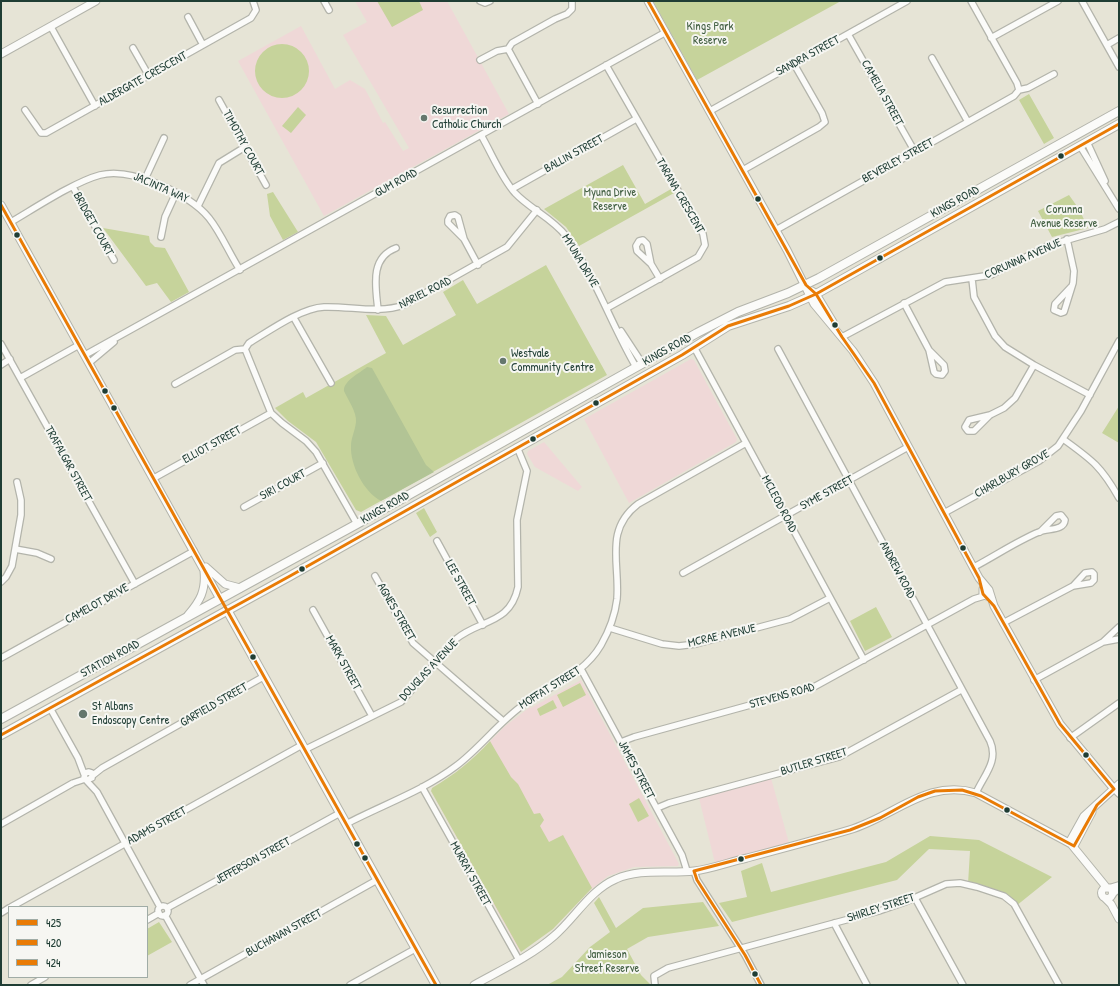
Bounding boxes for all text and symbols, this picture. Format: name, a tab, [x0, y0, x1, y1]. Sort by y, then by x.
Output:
park label: Kings Park Reserve	[686, 20, 734, 48]
street label: SANDRA STREET	[774, 33, 842, 79]
street label: ALDERGATE CRESCENT	[96, 49, 190, 109]
street label: CAMELIA STREET	[858, 57, 906, 129]
place label: Resurrection Catholic Church	[432, 104, 501, 132]
street label: TIMOTHY COURT	[219, 108, 267, 178]
marker: Resurrection Catholic Church	[419, 113, 429, 123]
street label: BALLIN STREET	[542, 132, 606, 176]
street label: BEVERLEY STREET	[860, 135, 936, 187]
unlabelled marker	[1056, 151, 1066, 161]
street label: TARANA CRESCENT	[653, 156, 707, 236]
street label: GUM ROAD	[372, 166, 420, 200]
street label: JACINTA WAY	[131, 169, 191, 207]
street label: KINGS ROAD	[928, 183, 982, 221]
park label: Myuna Drive Reserve	[584, 186, 636, 214]
street label: BRIDGET COURT	[70, 190, 116, 258]
unlabelled marker	[753, 194, 763, 204]
park label: Corunna Avenue Reserve	[1030, 203, 1098, 231]
unlabelled marker	[12, 230, 22, 240]
street label: MYUNA DRIVE	[558, 232, 602, 290]
street label: CORUNNA AVENUE	[982, 236, 1064, 282]
unlabelled marker	[875, 253, 885, 263]
street label: NARIEL ROAD	[396, 274, 454, 312]
unlabelled marker	[830, 320, 840, 330]
street label: KINGS ROAD	[640, 331, 694, 369]
place label: Westvale Community Centre	[511, 347, 594, 375]
marker: Westvale Community Centre	[498, 356, 508, 366]
unlabelled marker	[100, 386, 110, 396]
unlabelled marker	[591, 398, 601, 408]
unlabelled marker	[109, 403, 119, 413]
street label: ELLIOT STREET	[180, 423, 244, 467]
street label: TRAFALGAR STREET	[41, 424, 95, 504]
unlabelled marker	[528, 434, 538, 444]
street label: CHARLBURY GROVE	[972, 447, 1052, 501]
street label: SIRI COURT	[258, 467, 308, 503]
street label: SYME STREET	[798, 472, 856, 514]
street label: MCLEOD ROAD	[758, 473, 800, 535]
street label: KINGS ROAD	[358, 488, 412, 528]
street label: ANDREW ROAD	[876, 539, 918, 601]
unlabelled marker	[958, 543, 968, 553]
street label: LEE STREET	[441, 557, 479, 609]
unlabelled marker	[297, 564, 307, 574]
street label: CAMELOT DRIVE	[63, 581, 131, 627]
street label: AGNES STREET	[374, 581, 418, 643]
street label: MCRAE AVENUE	[687, 621, 757, 651]
street label: MARK STREET	[322, 633, 364, 693]
street label: DOUGLAS AVENUE	[397, 636, 461, 704]
street label: STATION ROAD	[78, 637, 142, 681]
unlabelled marker	[248, 652, 258, 662]
street label: MOFFAT STREET	[517, 663, 583, 713]
street label: GARFIELD STREET	[178, 680, 250, 730]
street label: STEVENS ROAD	[748, 680, 816, 712]
place label: St Albans Endoscopy Centre	[92, 700, 170, 728]
marker: St Albans Endoscopy Centre	[77, 708, 89, 720]
street label: JAMES STREET	[615, 738, 657, 802]
street label: BUTLER STREET	[779, 745, 849, 779]
unlabelled marker	[1081, 750, 1091, 760]
street label: ADAMS STREET	[125, 804, 189, 848]
unlabelled marker	[1002, 805, 1012, 815]
street label: JEFFERSON STREET	[213, 834, 293, 888]
unlabelled marker	[352, 839, 362, 849]
street label: MURRAY STREET	[446, 839, 494, 909]
unlabelled marker	[360, 853, 370, 863]
unlabelled marker	[736, 854, 746, 864]
street label: SHIRLEY STREET	[845, 890, 917, 926]
legend	[8, 906, 148, 978]
street label: BUCHANAN STREET	[243, 906, 325, 960]
text: 425	[46, 914, 61, 931]
text: 420	[46, 934, 62, 951]
park label: Jamieson Street Reserve	[575, 948, 639, 976]
text: 424	[46, 954, 61, 971]
unlabelled marker	[750, 969, 760, 979]

